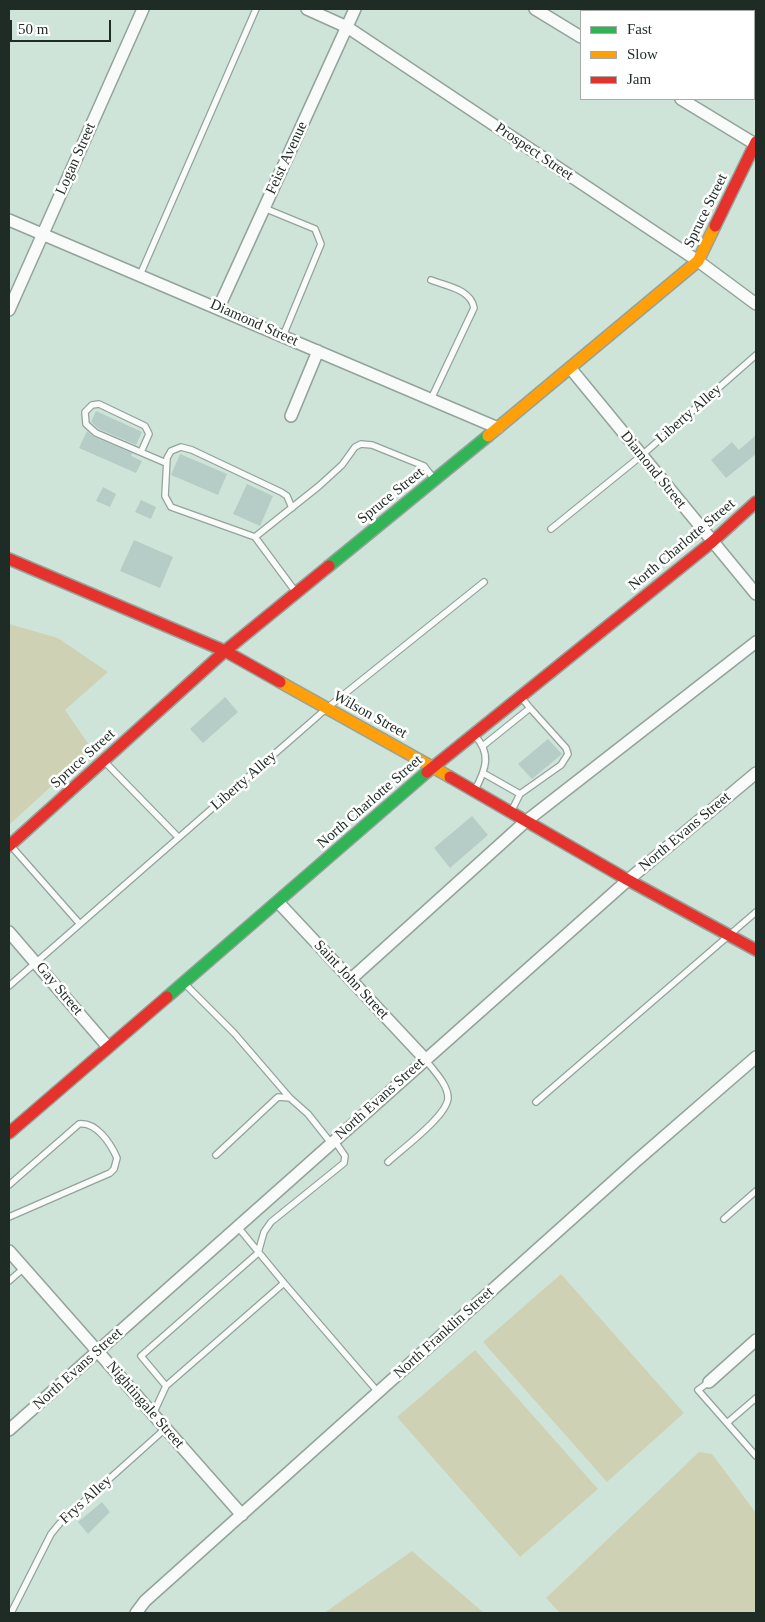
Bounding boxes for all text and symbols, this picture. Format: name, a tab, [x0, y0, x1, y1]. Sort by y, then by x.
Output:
scale bar	[12, 10, 114, 42]
legend	[580, 10, 755, 100]
text: 50 m	[18, 21, 48, 37]
text: Fast	[627, 21, 652, 37]
text: Slow	[627, 46, 658, 62]
text: Jam	[627, 71, 651, 87]
street label: Feist Avenue	[262, 119, 312, 197]
street label: Prospect Street	[491, 119, 577, 185]
street label: Logan Street	[52, 120, 100, 198]
street label: Spruce Street	[680, 171, 732, 251]
street label: Diamond Street	[207, 296, 301, 350]
street label: Liberty Alley	[652, 381, 726, 447]
street label: Diamond Street	[616, 428, 690, 512]
street label: Spruce Street	[354, 464, 428, 528]
street label: North Charlotte Street	[625, 495, 739, 595]
street label: Wilson Street	[330, 687, 410, 743]
street label: Spruce Street	[47, 725, 119, 793]
street label: Liberty Alley	[207, 748, 281, 814]
street label: North Charlotte Street	[314, 751, 426, 853]
street label: North Evans Street	[635, 788, 735, 876]
street label: Saint John Street	[310, 937, 392, 1023]
street label: Gay Street	[32, 959, 86, 1019]
street label: North Evans Street	[332, 1054, 428, 1144]
street label: North Franklin Street	[390, 1283, 498, 1383]
street label: North Evans Street	[30, 1324, 126, 1414]
street label: Nightingale Street	[102, 1358, 188, 1452]
street label: Frys Alley	[56, 1472, 116, 1528]

